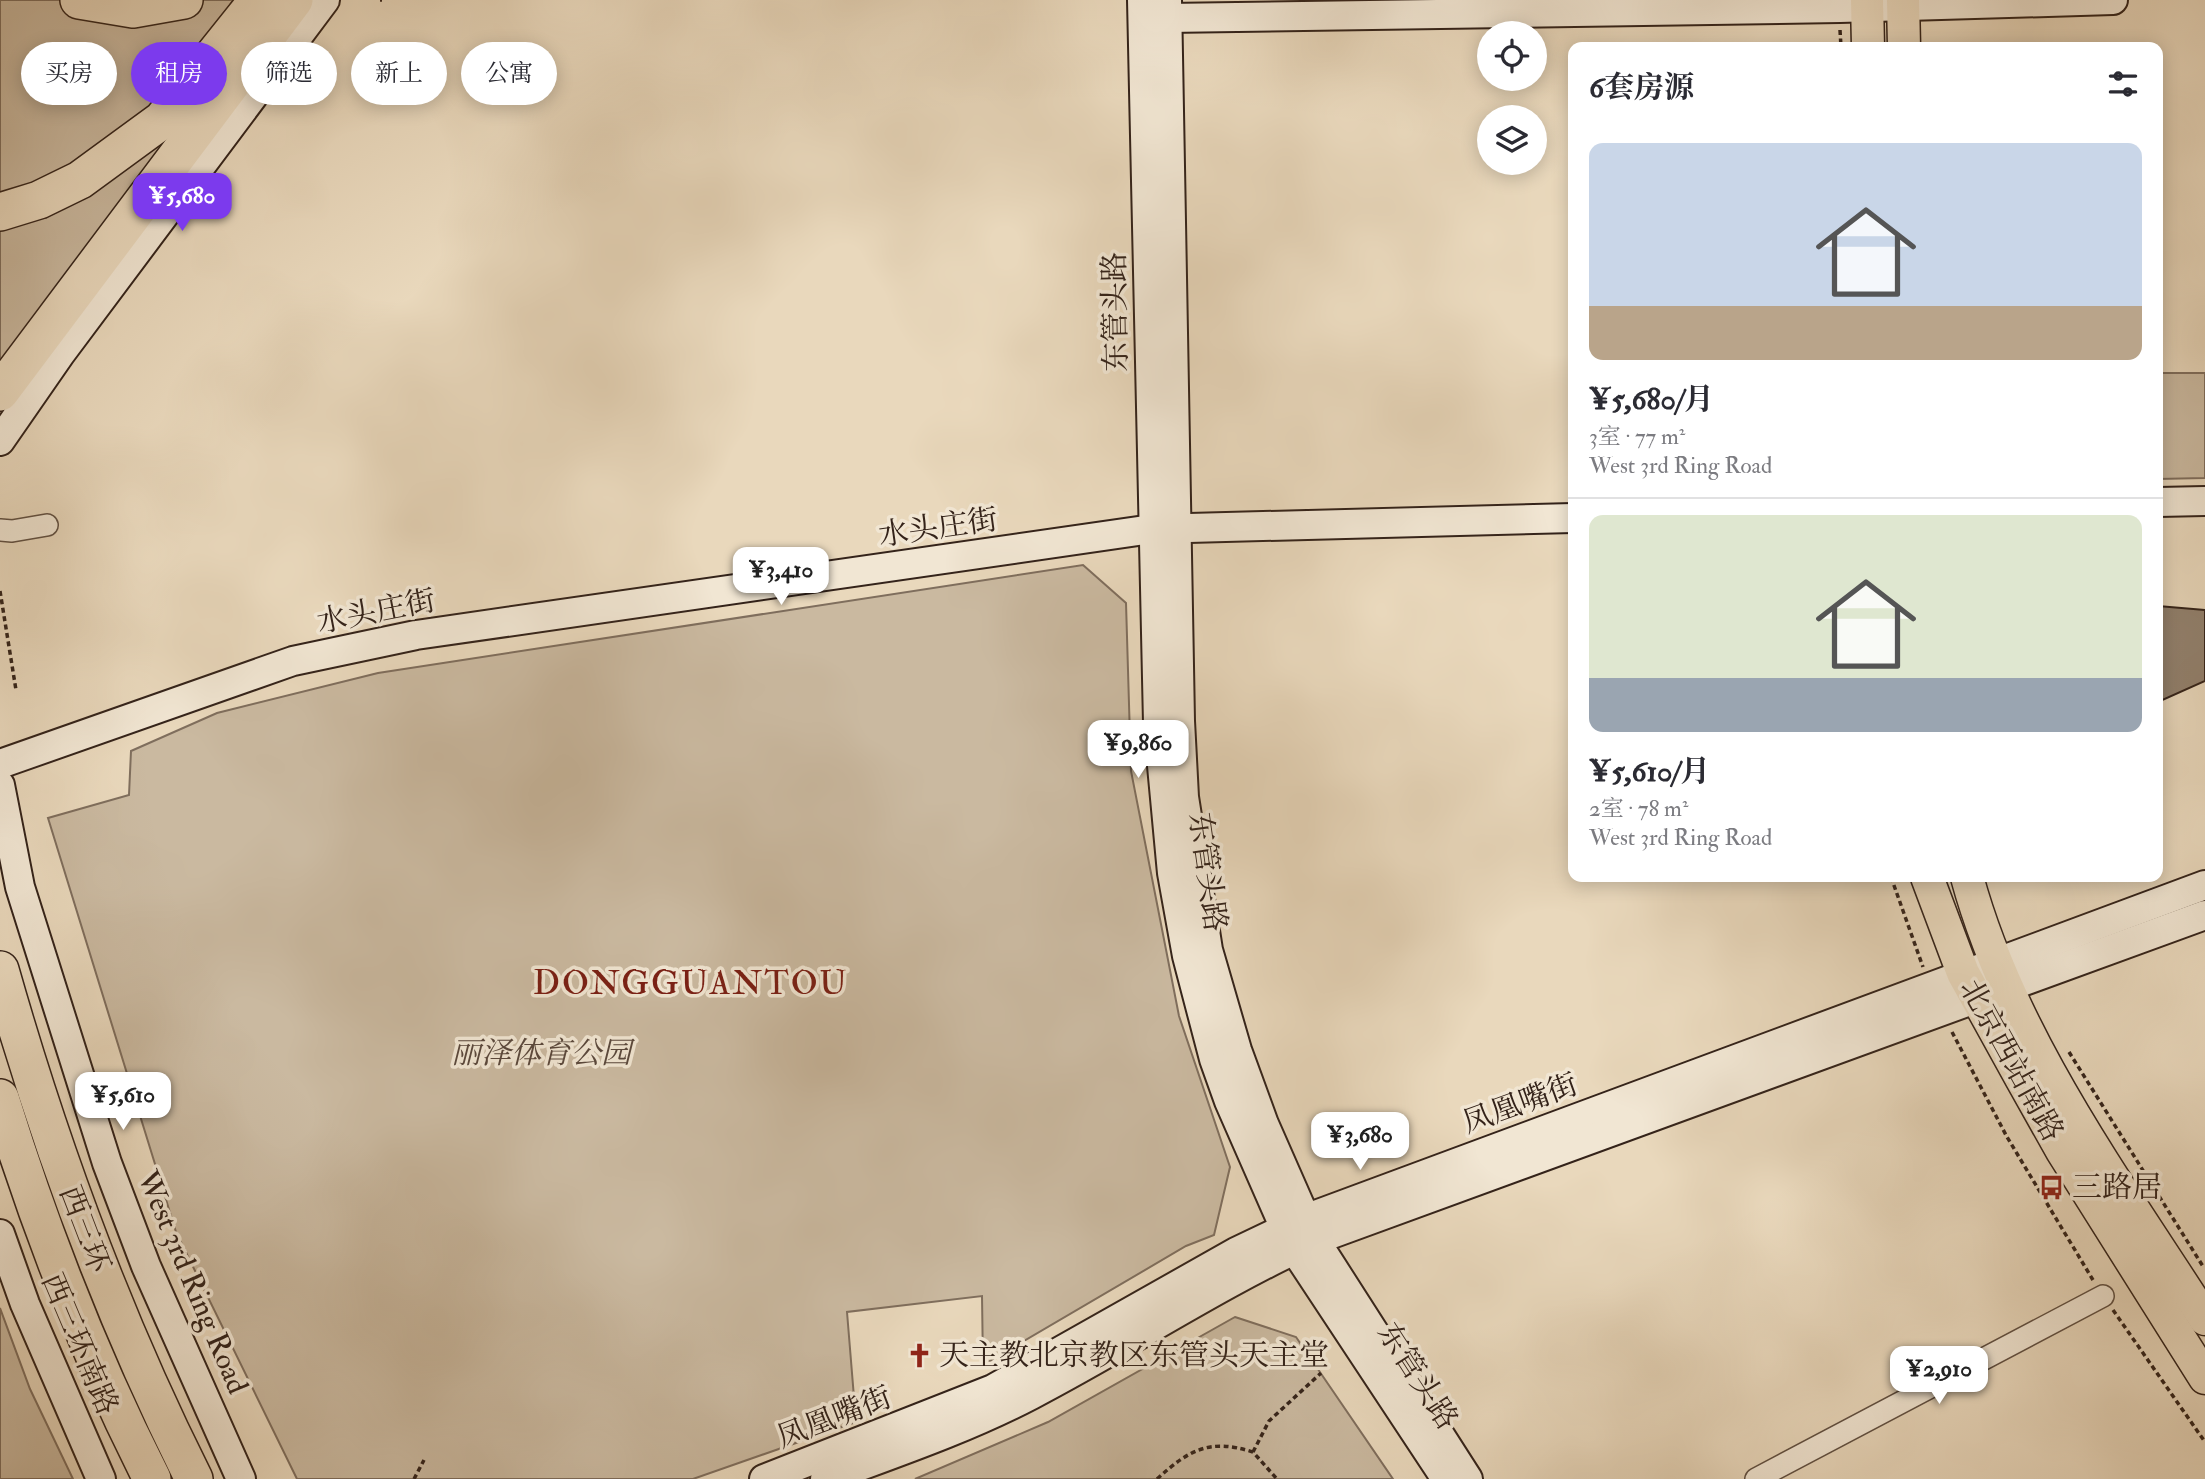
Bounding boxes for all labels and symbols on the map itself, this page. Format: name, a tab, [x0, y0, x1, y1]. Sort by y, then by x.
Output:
pin: ¥5,680	[125, 174, 239, 233]
street label: 东管头路	[1096, 252, 1135, 372]
street label: 水头庄街	[876, 501, 1000, 554]
pin: ¥3,410	[724, 548, 838, 607]
street label: 水头庄街	[314, 582, 439, 641]
pin: ¥9,860	[1081, 720, 1195, 780]
street label: 东管头路	[1181, 810, 1234, 934]
district label: DONGGUANTOU	[533, 963, 849, 1004]
street label: 北京西站南路	[1952, 973, 2071, 1148]
park label: 丽泽体育公园	[451, 1035, 635, 1072]
street label: 凤凰嘴街	[1457, 1066, 1583, 1141]
pin: ¥5,610	[66, 1072, 180, 1132]
pin: ¥3,680	[1303, 1112, 1417, 1172]
street label: West 3rd Ring Road	[128, 1164, 256, 1400]
place label: 三路居	[2072, 1169, 2162, 1206]
bus stop icon: 三路居	[2038, 1173, 2066, 1201]
street label: 西三环	[51, 1181, 118, 1278]
street label: 西三环南路	[33, 1268, 126, 1420]
street label: 东管头路	[1369, 1316, 1466, 1437]
place label: 天主教北京教区东管头天主堂	[939, 1337, 1329, 1374]
church icon: 天主教北京教区东管头天主堂	[905, 1341, 933, 1369]
pin: ¥2,910	[1882, 1346, 1996, 1406]
street label: 凤凰嘴街	[772, 1379, 897, 1456]

